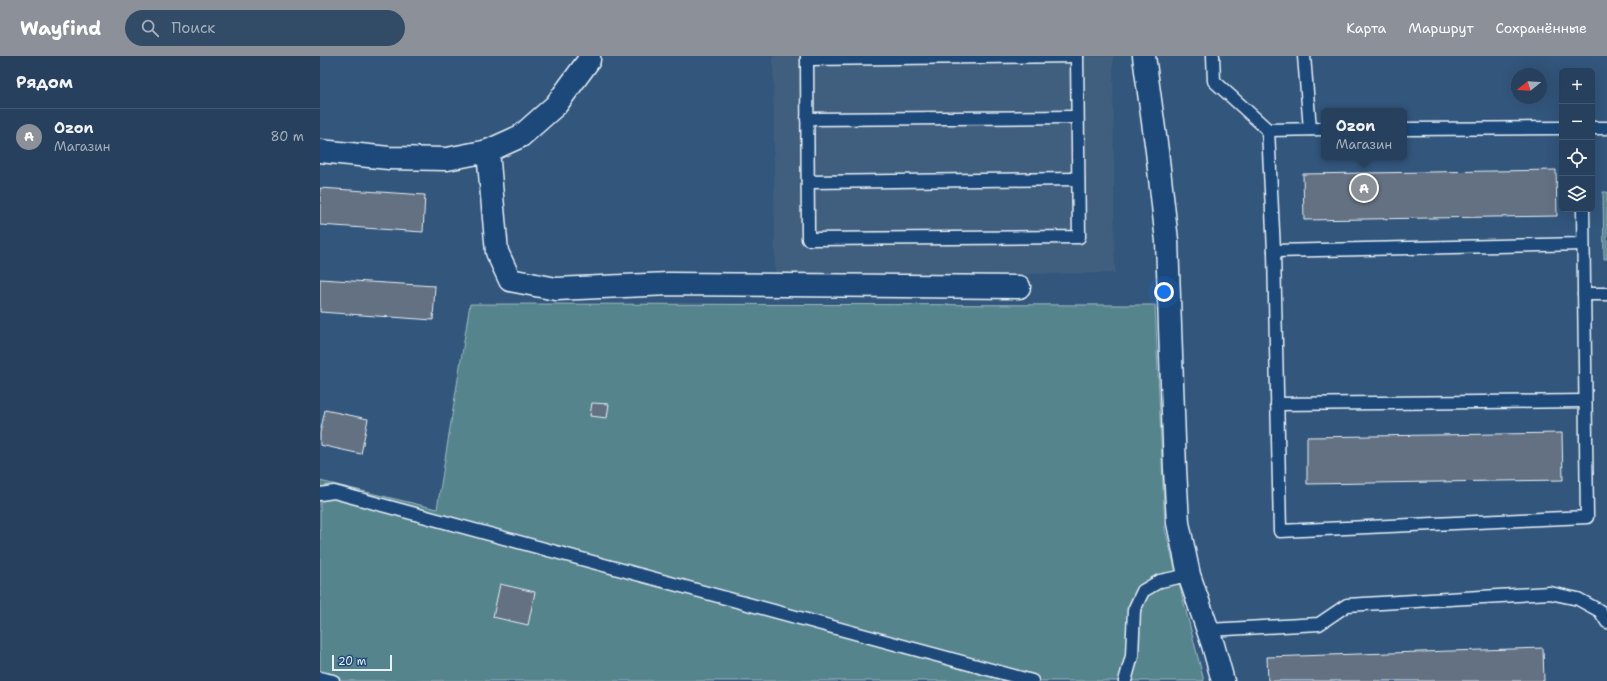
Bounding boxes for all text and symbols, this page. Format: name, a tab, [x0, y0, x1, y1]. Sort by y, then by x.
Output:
search box	[125, 10, 405, 46]
text: Wayfind	[20, 16, 101, 41]
icon: search	[139, 17, 161, 39]
text: Поиск	[171, 18, 215, 38]
text: Карта	[1346, 19, 1386, 37]
text: Маршрут	[1408, 19, 1474, 37]
text: Сохранённые	[1496, 19, 1587, 37]
north arrow	[1511, 68, 1547, 104]
map controls	[1559, 68, 1595, 212]
button: +	[1559, 68, 1595, 104]
text: Рядом	[16, 71, 73, 93]
button: −	[1559, 104, 1595, 140]
popup	[1321, 108, 1407, 160]
text: Ozon	[1336, 116, 1375, 136]
text: Ozon	[54, 118, 94, 138]
text: A	[24, 128, 34, 145]
text: 80 m	[270, 128, 304, 145]
text: Магазин	[1336, 136, 1392, 153]
text: Магазин	[54, 138, 110, 155]
button: locate	[1559, 140, 1595, 176]
pin: A	[1351, 173, 1377, 203]
button: layers	[1559, 176, 1595, 212]
your location	[1154, 282, 1174, 302]
scale bar	[332, 653, 392, 672]
text: 20 m	[338, 654, 366, 669]

